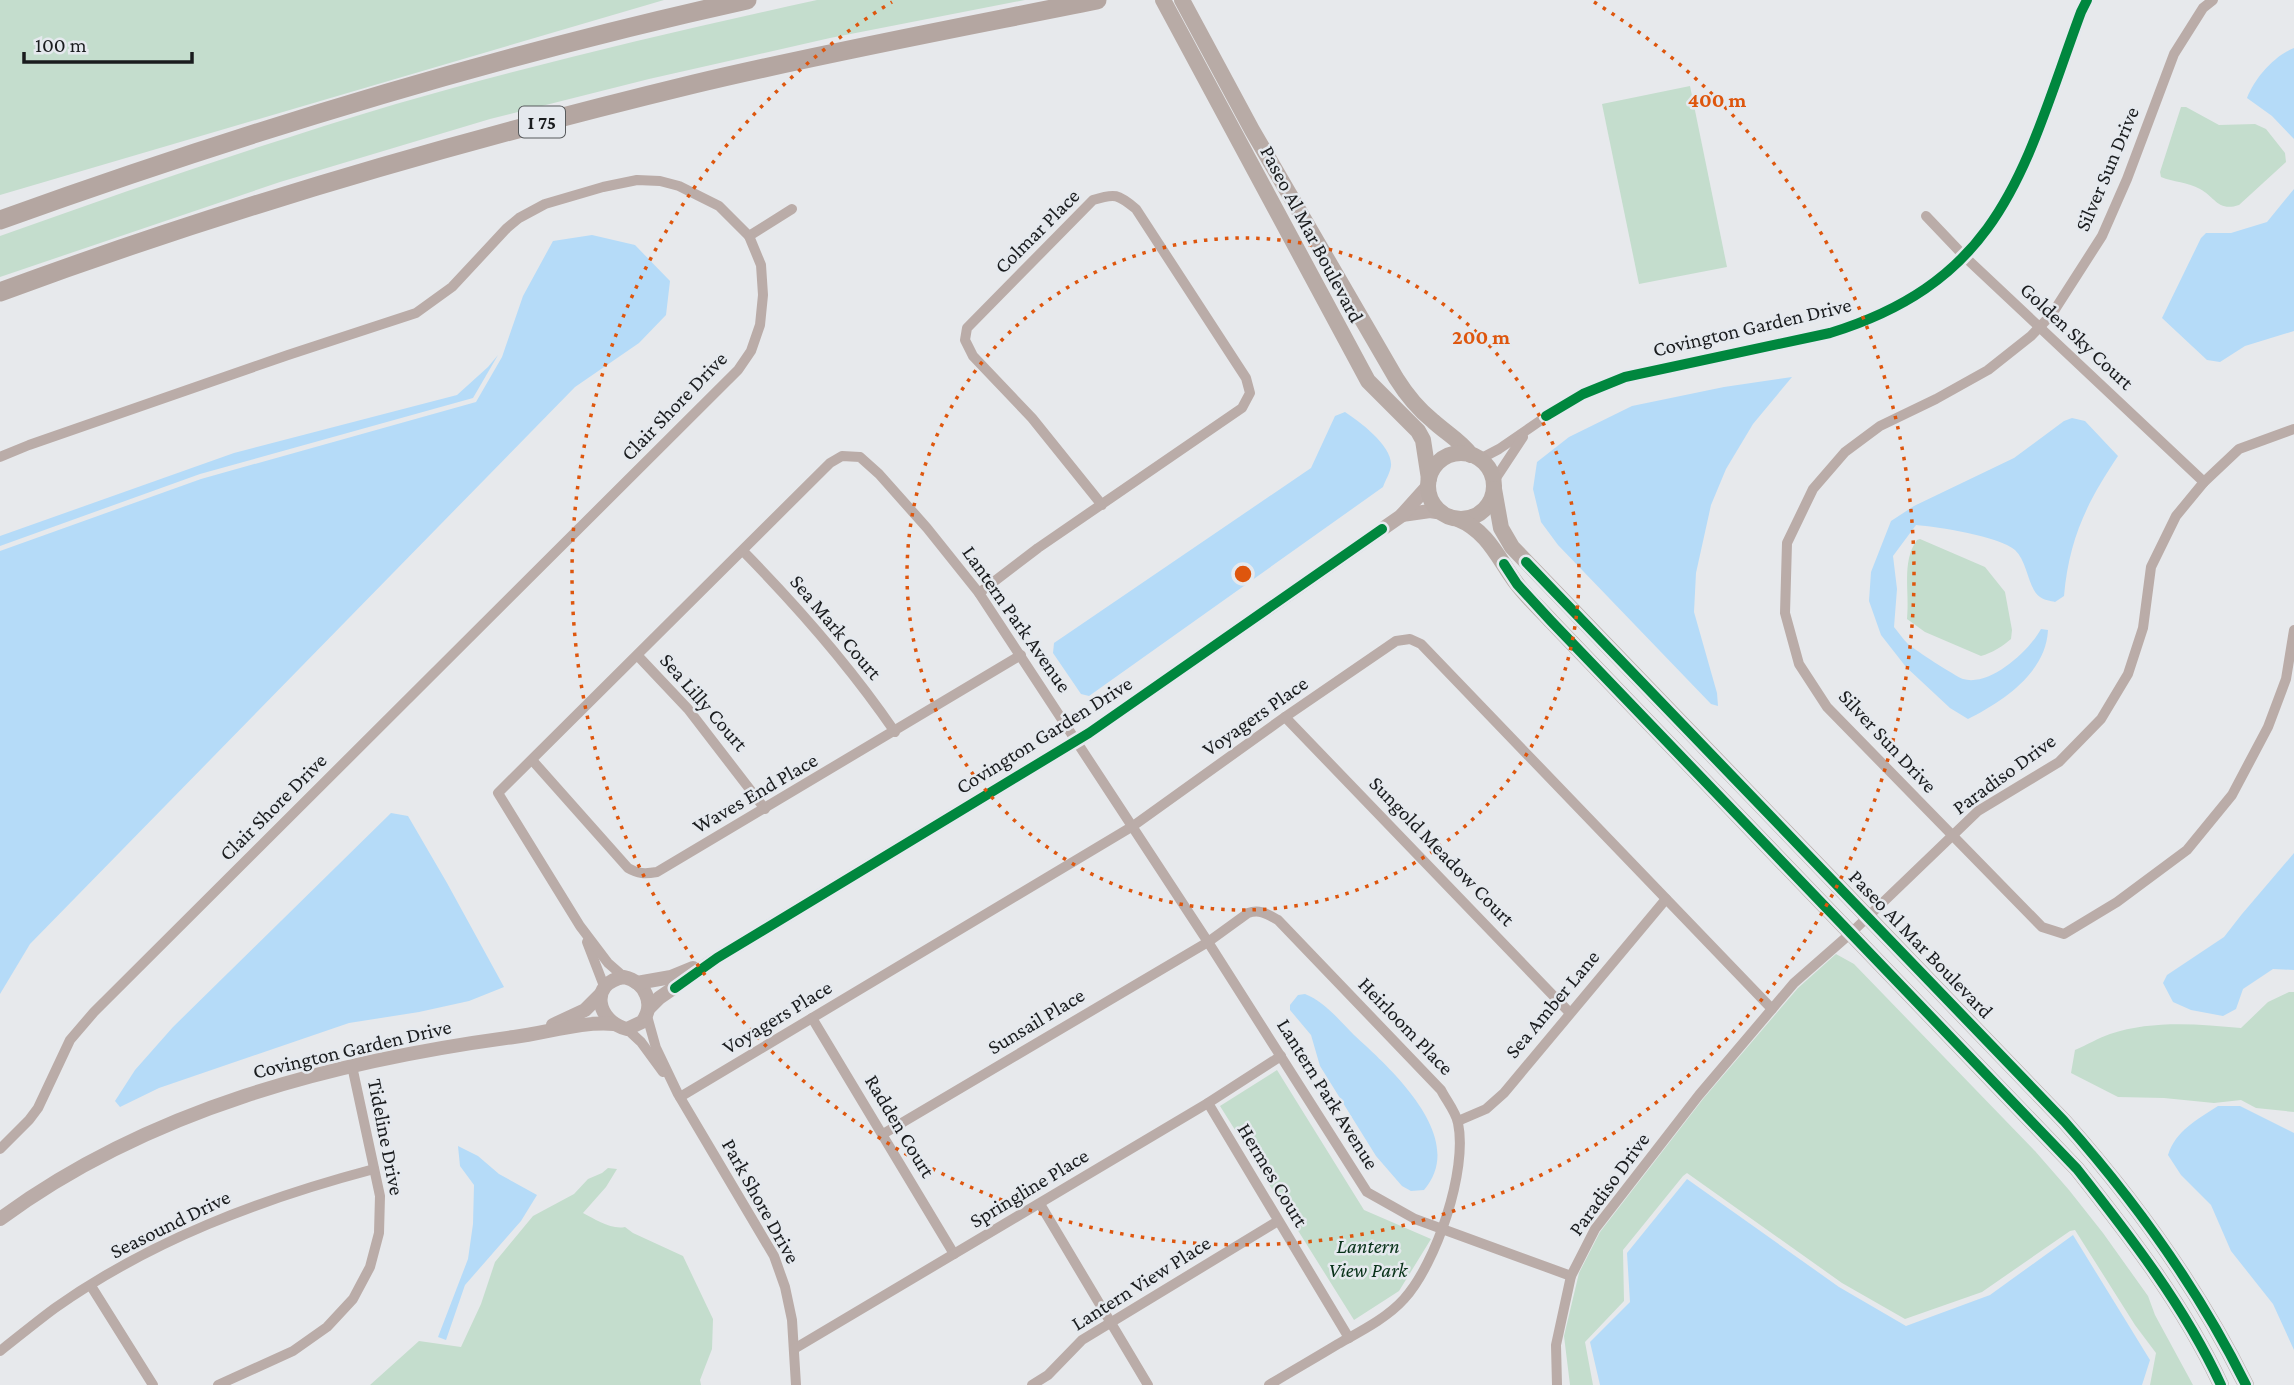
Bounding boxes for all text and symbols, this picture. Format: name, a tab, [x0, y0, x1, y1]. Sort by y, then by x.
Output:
scale bar	[24, 21, 192, 65]
text: 100 m	[35, 33, 87, 57]
text: 400 m	[1688, 88, 1747, 112]
street label: Silver Sun Drive	[2070, 103, 2144, 235]
road number: I 75	[519, 106, 565, 138]
street label: Paseo Al Mar Boulevard	[1255, 141, 1369, 327]
street label: Colmar Place	[990, 184, 1084, 278]
street label: Golden Sky Court	[2015, 277, 2139, 395]
street label: Covington Garden Drive	[1650, 292, 1854, 362]
text: 200 m	[1452, 325, 1510, 349]
street label: Clair Shore Drive	[616, 347, 732, 465]
street label: Lantern Park Avenue	[957, 541, 1077, 697]
centre of rings	[1231, 562, 1255, 586]
street label: Sea Mark Court	[785, 570, 887, 685]
street label: Sea Lilly Court	[655, 648, 754, 757]
street label: Covington Garden Drive	[952, 671, 1136, 799]
street label: Voyagers Place	[1198, 671, 1312, 761]
street label: Silver Sun Drive	[1834, 684, 1942, 798]
street label: Paradiso Drive	[1948, 729, 2060, 819]
street label: Clair Shore Drive	[214, 748, 332, 866]
street label: Waves End Place	[688, 748, 822, 838]
street label: Sungold Meadow Court	[1364, 771, 1520, 932]
street label: Paseo Al Mar Boulevard	[1844, 865, 1998, 1023]
street label: Sea Amber Lane	[1500, 945, 1604, 1063]
street label: Heirloom Place	[1353, 972, 1459, 1080]
street label: Voyagers Place	[718, 975, 836, 1059]
street label: Sunsail Place	[983, 983, 1089, 1059]
street label: Covington Garden Drive	[250, 1014, 454, 1084]
street label: Lantern Park Avenue	[1272, 1014, 1384, 1174]
street label: Radden Court	[860, 1070, 941, 1183]
street label: Tideline Drive	[363, 1077, 409, 1197]
street label: Hermes Court	[1233, 1119, 1314, 1232]
street label: Paradiso Drive	[1564, 1128, 1654, 1240]
street label: Park Shore Drive	[717, 1135, 805, 1267]
street label: Springline Place	[965, 1143, 1093, 1233]
street label: Seasound Drive	[106, 1185, 234, 1263]
street label: Lantern View Place	[1067, 1231, 1215, 1335]
park label: Lantern View Park	[1329, 1234, 1408, 1282]

